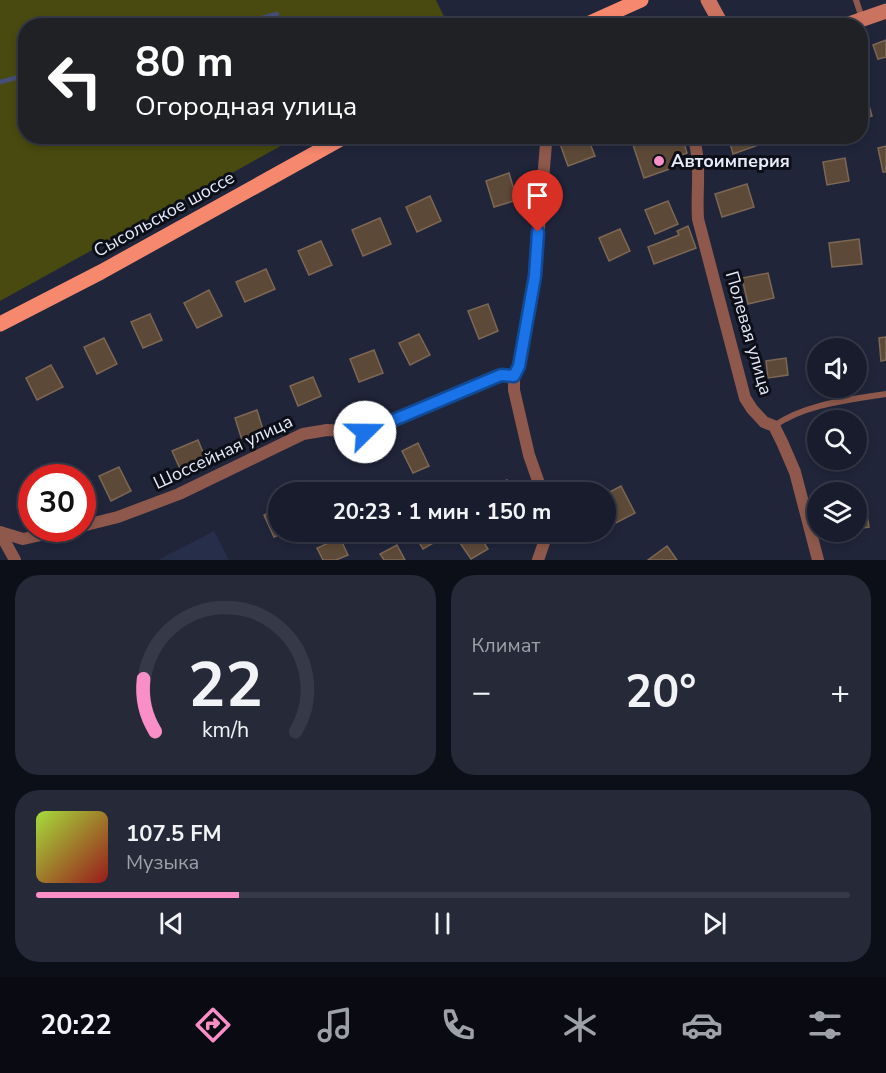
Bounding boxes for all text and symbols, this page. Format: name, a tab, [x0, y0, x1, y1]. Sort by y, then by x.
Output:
text: 80 m	[135, 34, 234, 91]
icon: left	[36, 42, 114, 120]
text: Огородная улица	[135, 88, 357, 125]
place label: Автоимперия	[671, 149, 790, 173]
marker: Автоимперия	[652, 154, 666, 168]
street label: Сысольское шоссе	[89, 165, 239, 263]
pin	[512, 170, 563, 232]
icon: arrive	[521, 179, 554, 212]
street label: Полевая улица	[720, 268, 778, 398]
map controls	[807, 338, 867, 542]
button: sound	[807, 338, 867, 398]
position arrow	[333, 400, 397, 464]
street label: Шоссейная улица	[149, 409, 297, 495]
button: search	[807, 410, 867, 470]
speed limit sign: 30	[18, 464, 96, 542]
button: layers	[807, 482, 867, 542]
text: 20:23 · 1 мин · 150 m	[333, 497, 551, 527]
text: Климат	[472, 632, 540, 659]
text: 22	[188, 643, 263, 728]
text: 20°	[625, 662, 696, 723]
text: −	[472, 670, 491, 715]
text: +	[830, 670, 850, 715]
text: km/h	[202, 715, 249, 745]
text: 107.5 FM	[126, 819, 222, 849]
text: Музыка	[126, 849, 199, 876]
icon: previous	[155, 907, 188, 940]
icon: pause	[426, 907, 459, 940]
icon: next	[698, 907, 731, 940]
icon: directions	[192, 1004, 234, 1046]
icon: music	[314, 1004, 356, 1046]
icon: phone	[437, 1004, 479, 1046]
icon: climate	[559, 1004, 601, 1046]
icon: car	[681, 1004, 723, 1046]
icon: filters	[804, 1004, 846, 1046]
text: 20:22	[40, 1007, 112, 1044]

